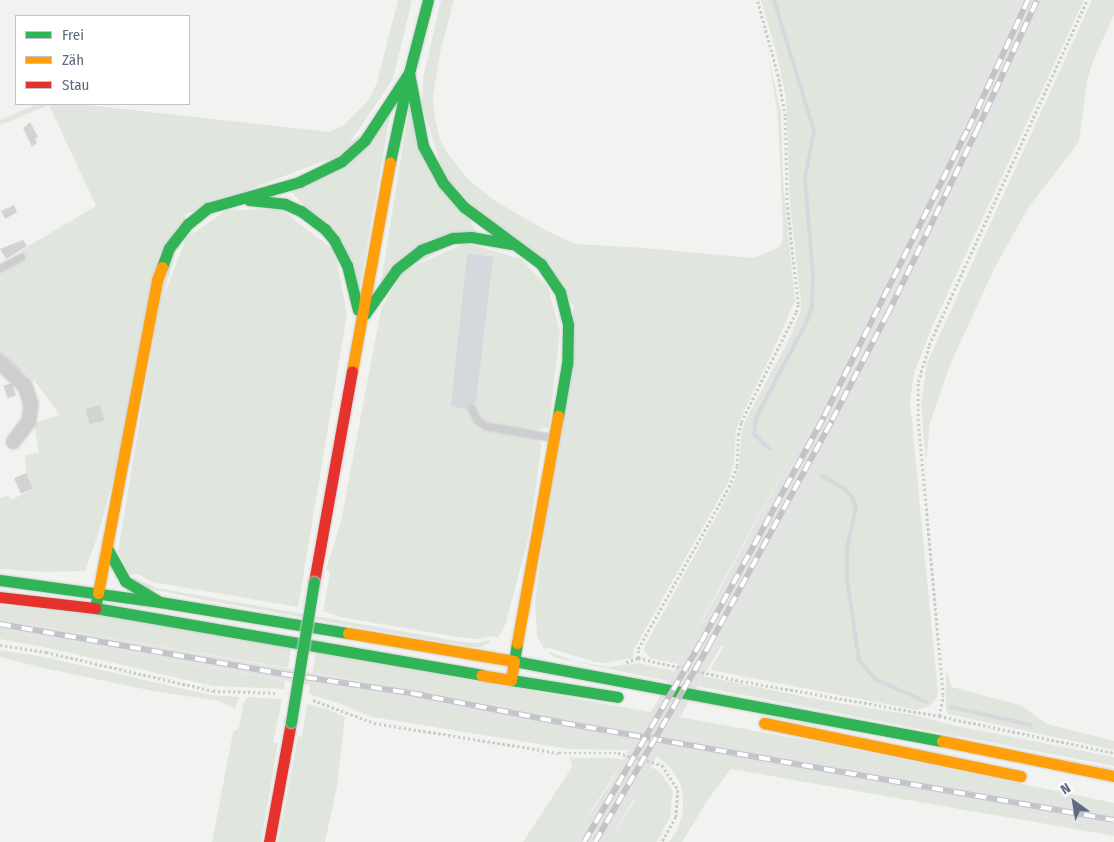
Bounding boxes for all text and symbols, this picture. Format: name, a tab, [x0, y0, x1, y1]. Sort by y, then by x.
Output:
legend	[15, 15, 190, 105]
text: Frei	[62, 26, 84, 44]
text: Zäh	[62, 51, 84, 69]
text: Stau	[62, 76, 89, 94]
north arrow	[1049, 777, 1099, 827]
text: N	[1058, 779, 1074, 798]

